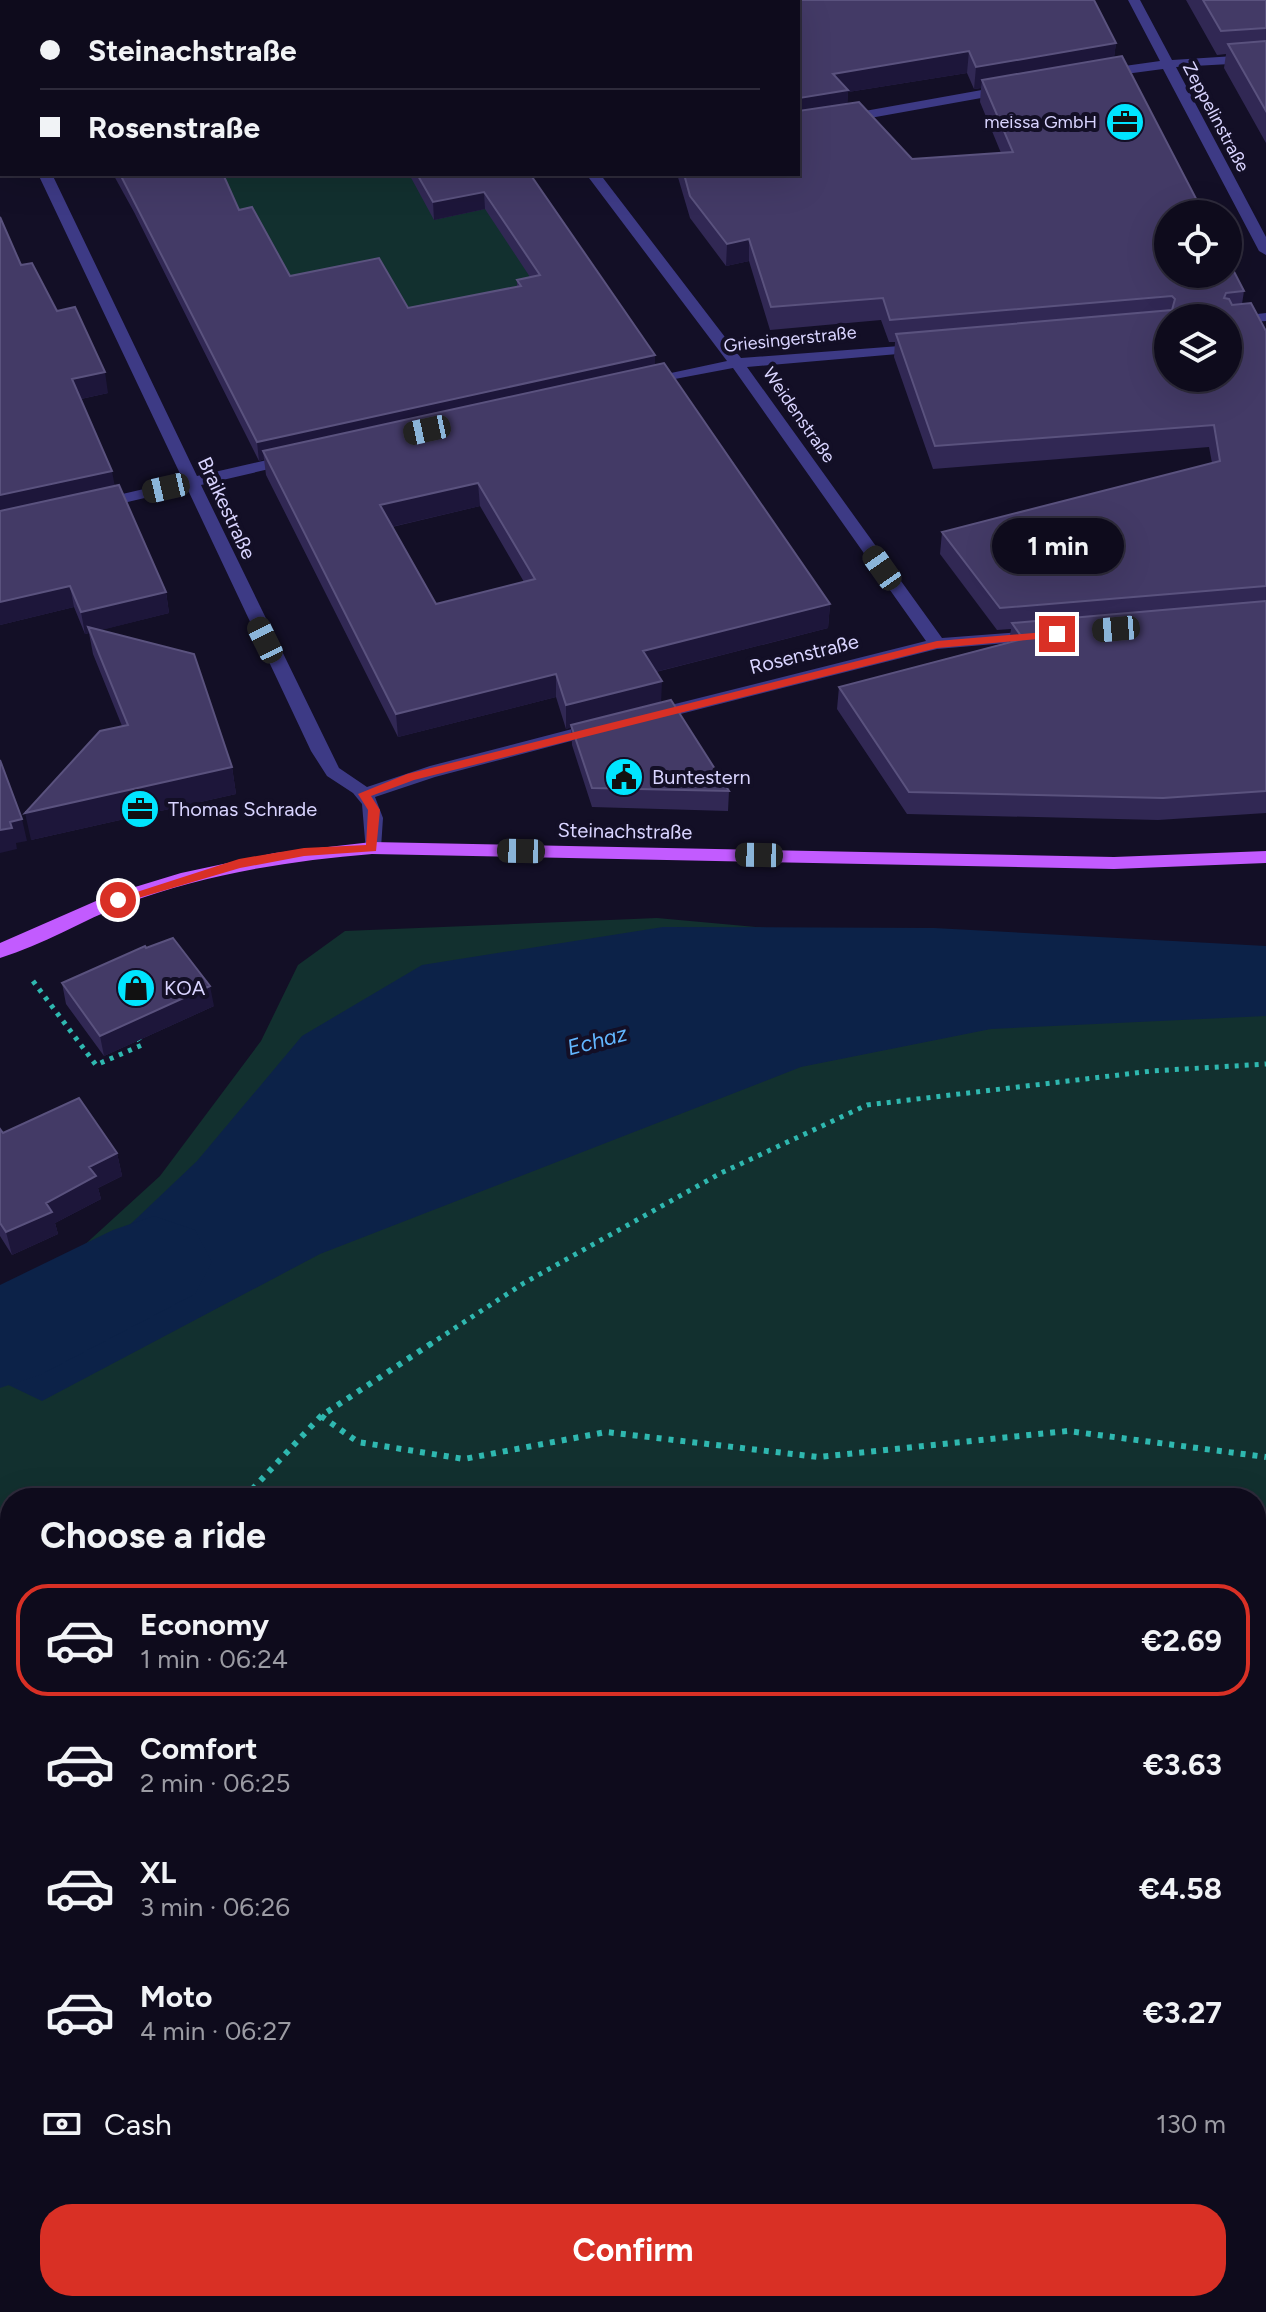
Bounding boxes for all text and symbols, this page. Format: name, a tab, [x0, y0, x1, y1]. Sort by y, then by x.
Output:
text: Steinachstraße	[88, 32, 297, 69]
street label: Zeppelinstraße	[1178, 58, 1254, 176]
office icon: meissa GmbH	[1104, 101, 1146, 143]
text: Rosenstraße	[88, 109, 260, 146]
place label: meissa GmbH	[984, 111, 1097, 133]
map controls	[1154, 200, 1242, 392]
button: locate	[1154, 200, 1242, 288]
button: layers	[1154, 304, 1242, 392]
street label: Griesingerstraße	[723, 321, 858, 357]
street label: Weidenstraße	[758, 363, 840, 467]
car	[401, 413, 453, 447]
street label: Braikestraße	[193, 453, 261, 563]
car	[140, 471, 192, 505]
callout: 1 min	[991, 518, 1123, 574]
text: 1 min	[1027, 530, 1089, 562]
car	[858, 541, 906, 595]
car	[244, 613, 286, 667]
car	[1091, 615, 1141, 643]
route end	[1039, 616, 1075, 652]
street label: Rosenstraße	[747, 629, 861, 679]
public building icon: Buntestern	[603, 756, 645, 798]
place label: Buntestern	[652, 765, 751, 789]
office icon: Thomas Schrade	[119, 788, 161, 830]
place label: Thomas Schrade	[168, 797, 317, 821]
street label: Steinachstraße	[557, 818, 693, 844]
car	[497, 839, 545, 863]
car	[735, 843, 783, 867]
route start	[100, 882, 136, 918]
shop icon: KOA	[115, 967, 157, 1009]
place label: KOA	[164, 976, 206, 1000]
water label: Echaz	[564, 1020, 630, 1061]
text: Choose a ride	[40, 1514, 266, 1557]
icon: car	[44, 1604, 116, 1676]
text: Economy	[140, 1606, 269, 1643]
text: €2.69	[1142, 1622, 1222, 1659]
text: 1 min · 06:24	[140, 1643, 288, 1675]
icon: car	[44, 1728, 116, 1800]
text: Comfort	[140, 1730, 258, 1767]
text: €3.63	[1143, 1746, 1222, 1783]
text: 2 min · 06:25	[140, 1767, 291, 1799]
icon: car	[44, 1852, 116, 1924]
text: XL	[140, 1854, 176, 1891]
text: €4.58	[1139, 1870, 1222, 1907]
text: 3 min · 06:26	[140, 1891, 290, 1923]
icon: car	[44, 1976, 116, 2048]
text: Moto	[140, 1978, 212, 2015]
text: €3.27	[1143, 1994, 1222, 2031]
text: 4 min · 06:27	[140, 2015, 291, 2047]
icon: cash	[40, 2102, 84, 2146]
text: Cash	[104, 2106, 172, 2143]
text: 130 m	[1156, 2108, 1226, 2140]
button: Confirm	[40, 2204, 1226, 2296]

